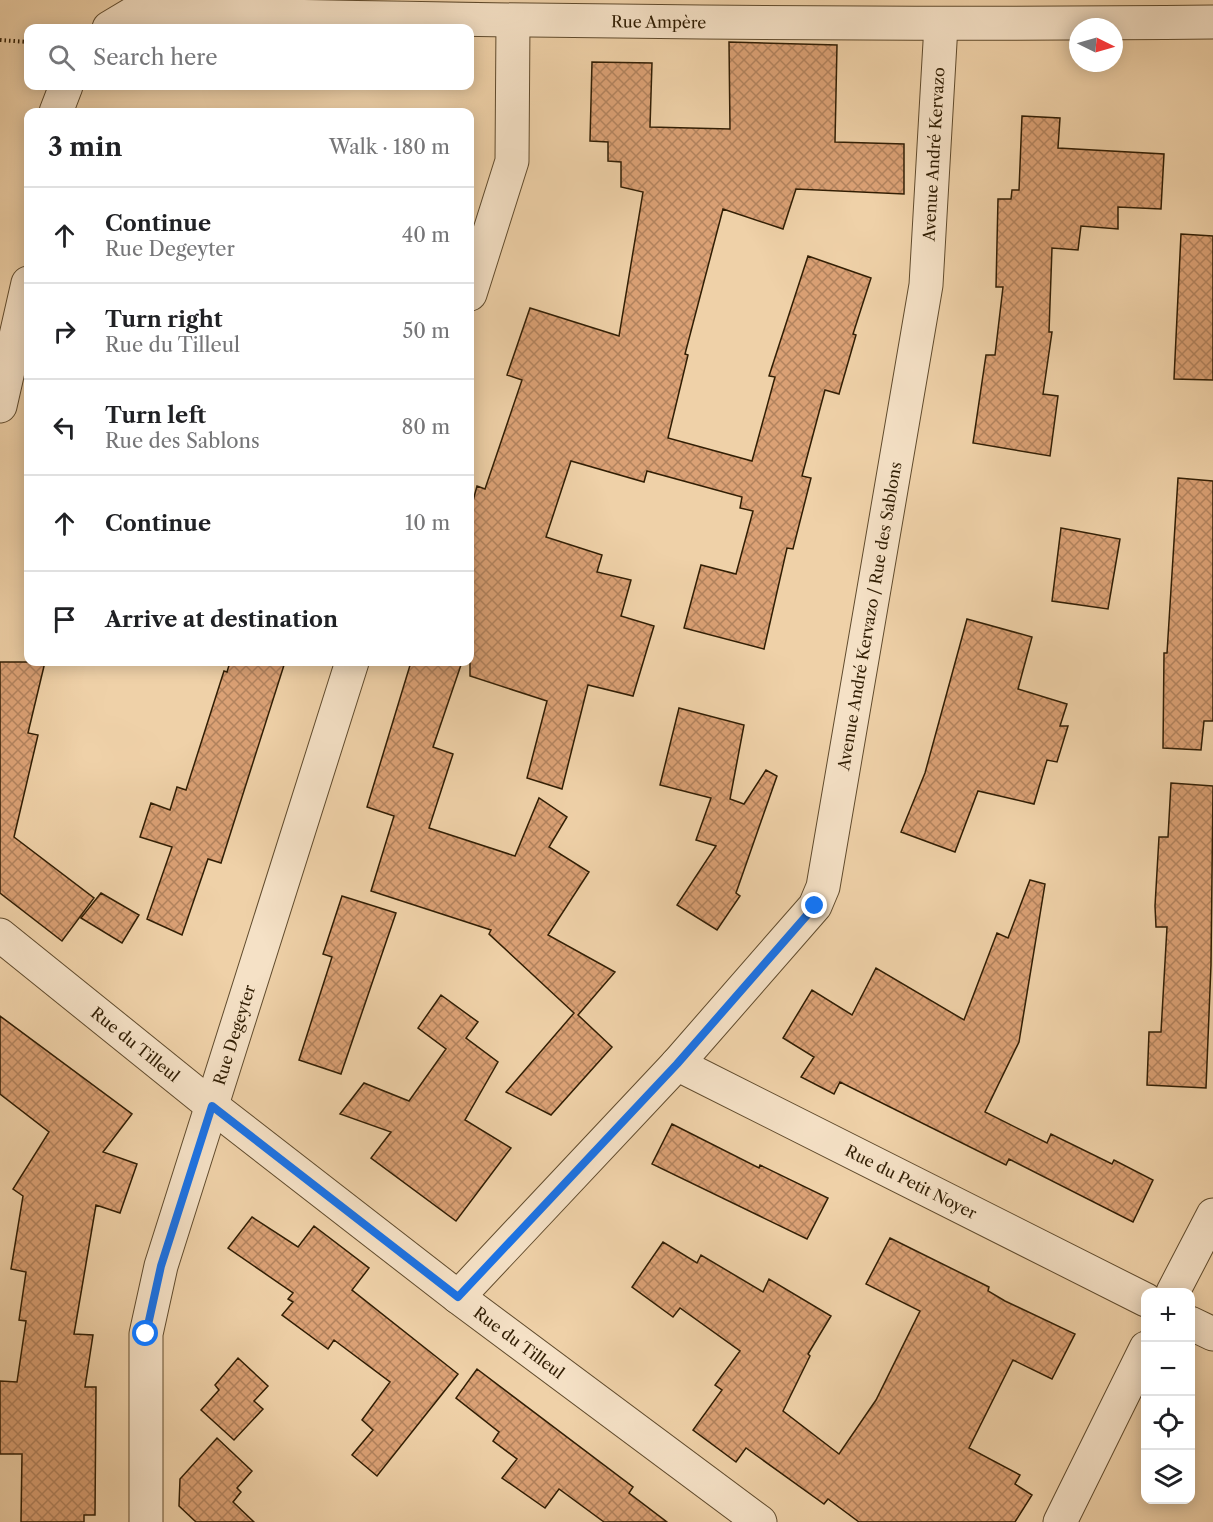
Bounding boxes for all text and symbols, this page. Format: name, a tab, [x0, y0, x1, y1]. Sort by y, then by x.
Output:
street label: Rue Ampère	[611, 11, 707, 32]
north arrow	[1069, 18, 1123, 72]
search box	[24, 24, 474, 90]
icon: search	[45, 41, 78, 74]
text: Search here	[93, 44, 218, 71]
street label: Avenue André Kervazo	[918, 66, 949, 243]
text: 3 min	[48, 131, 122, 163]
text: Walk · 180 m	[329, 135, 450, 159]
text: Continue	[105, 210, 211, 237]
icon: ahead	[48, 219, 81, 252]
text: 40 m	[402, 223, 450, 247]
text: Rue Degeyter	[105, 237, 235, 261]
text: Turn right	[105, 306, 223, 333]
icon: right	[48, 315, 81, 348]
text: 50 m	[403, 319, 450, 343]
text: Rue du Tilleul	[105, 333, 240, 357]
text: Turn left	[105, 402, 206, 429]
icon: left	[48, 411, 81, 444]
text: 80 m	[402, 415, 450, 439]
text: Rue des Sablons	[105, 429, 260, 453]
street label: Avenue André Kervazo / Rue des Sablons	[833, 460, 906, 773]
icon: ahead	[48, 507, 81, 540]
text: Continue	[105, 510, 211, 537]
text: 10 m	[405, 511, 450, 535]
icon: arrive	[48, 603, 81, 636]
text: Arrive at destination	[105, 606, 338, 633]
route end	[801, 892, 827, 918]
street label: Rue Degeyter	[209, 982, 259, 1088]
street label: Rue du Tilleul	[87, 1003, 184, 1086]
street label: Rue du Petit Noyer	[842, 1140, 980, 1223]
map controls	[1141, 1288, 1195, 1504]
button: +	[1141, 1288, 1195, 1342]
street label: Rue du Tilleul	[470, 1302, 569, 1383]
route start	[132, 1320, 158, 1346]
button: −	[1141, 1342, 1195, 1396]
button: locate	[1141, 1396, 1195, 1450]
button: layers	[1141, 1450, 1195, 1504]

